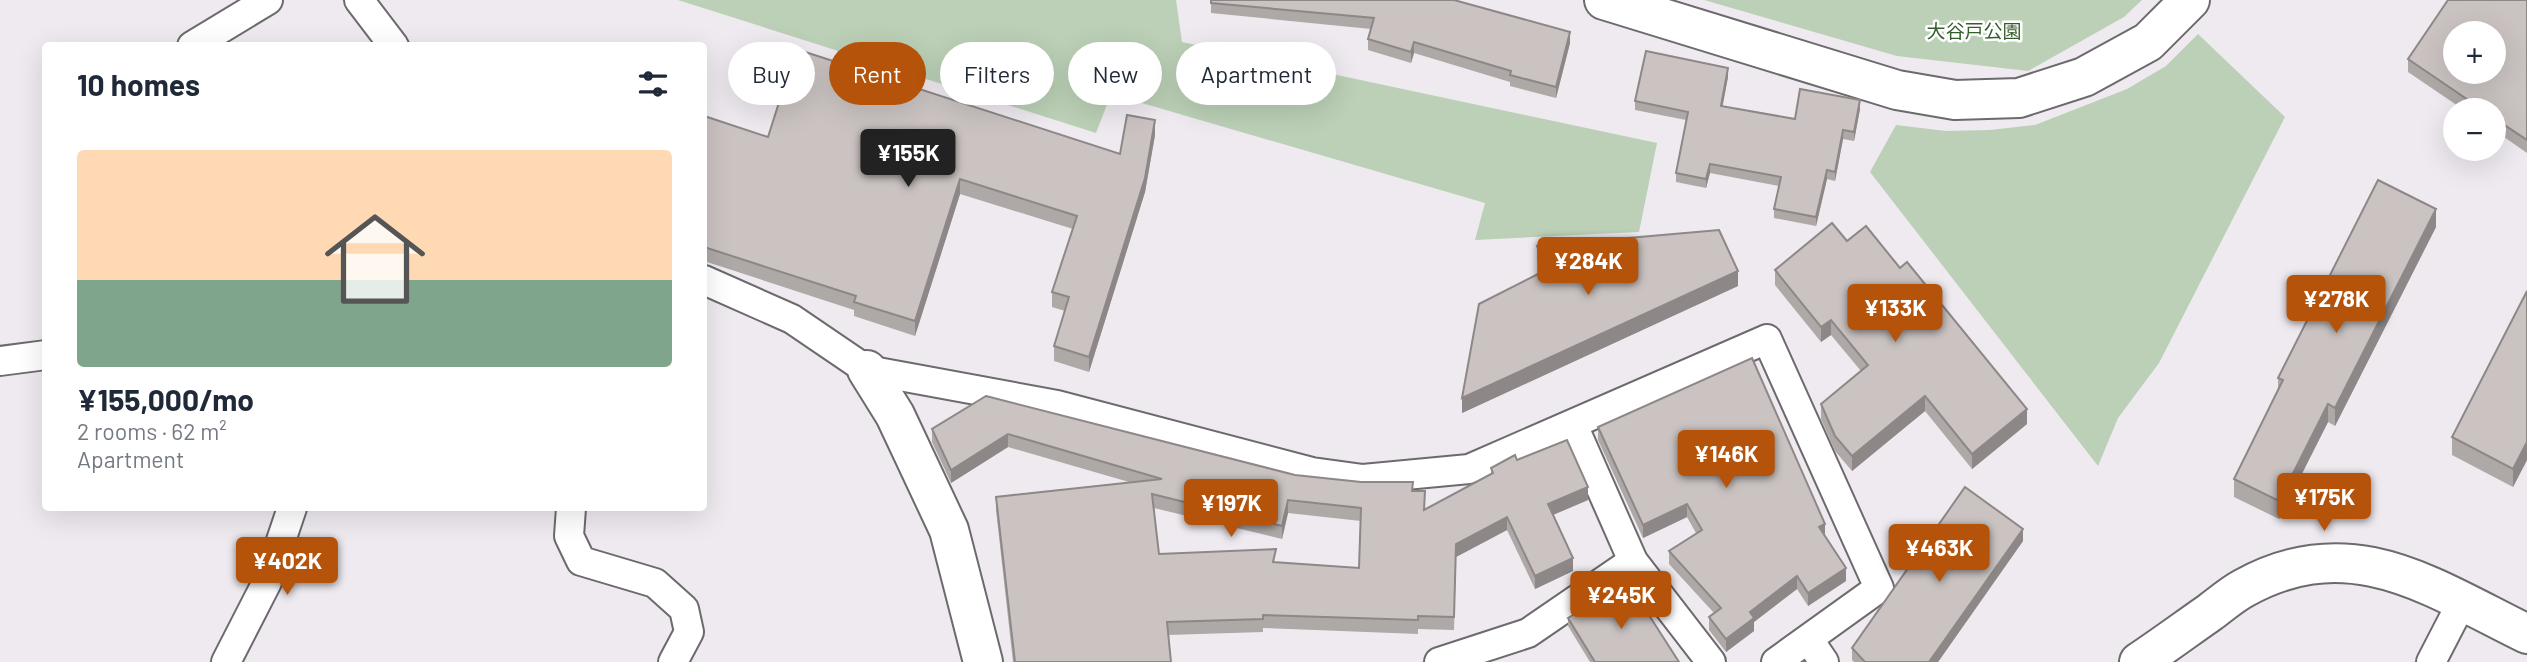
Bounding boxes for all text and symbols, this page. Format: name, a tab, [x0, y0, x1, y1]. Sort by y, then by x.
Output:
park label: 大谷戸公園	[1926, 19, 2022, 42]
map controls	[2443, 21, 2506, 161]
button: +	[2443, 21, 2506, 84]
chip: Buy	[728, 42, 815, 105]
chip: Rent	[829, 42, 926, 105]
chip: Filters	[940, 42, 1054, 105]
chip: New	[1068, 42, 1162, 105]
chip: Apartment	[1176, 42, 1336, 105]
icon: filters	[634, 65, 672, 103]
text: 10 homes	[77, 66, 200, 102]
button: −	[2443, 98, 2506, 161]
pin: ¥155K	[859, 130, 957, 189]
text: ¥155K	[876, 138, 940, 166]
icon: home	[312, 196, 438, 322]
pin: ¥284K	[1539, 238, 1637, 297]
text: ¥284K	[1553, 246, 1623, 274]
pin: ¥278K	[2287, 276, 2385, 335]
pin: ¥133K	[1846, 284, 1944, 344]
text: ¥278K	[2303, 284, 2369, 312]
text: ¥133K	[1863, 293, 1927, 321]
text: ¥155,000/mo	[77, 381, 254, 417]
text: 2 rooms · 62 m²	[77, 417, 227, 445]
pin: ¥146K	[1677, 430, 1775, 490]
text: ¥146K	[1694, 439, 1758, 467]
text: Apartment	[77, 445, 184, 473]
pin: ¥175K	[2275, 474, 2373, 533]
pin: ¥197K	[1182, 480, 1280, 539]
text: ¥175K	[2293, 482, 2355, 510]
text: ¥197K	[1200, 488, 1262, 516]
pin: ¥463K	[1890, 524, 1988, 584]
text: ¥463K	[1905, 533, 1973, 561]
pin: ¥402K	[238, 538, 336, 597]
text: ¥402K	[252, 546, 322, 574]
pin: ¥245K	[1572, 572, 1670, 631]
text: ¥245K	[1586, 580, 1656, 608]

